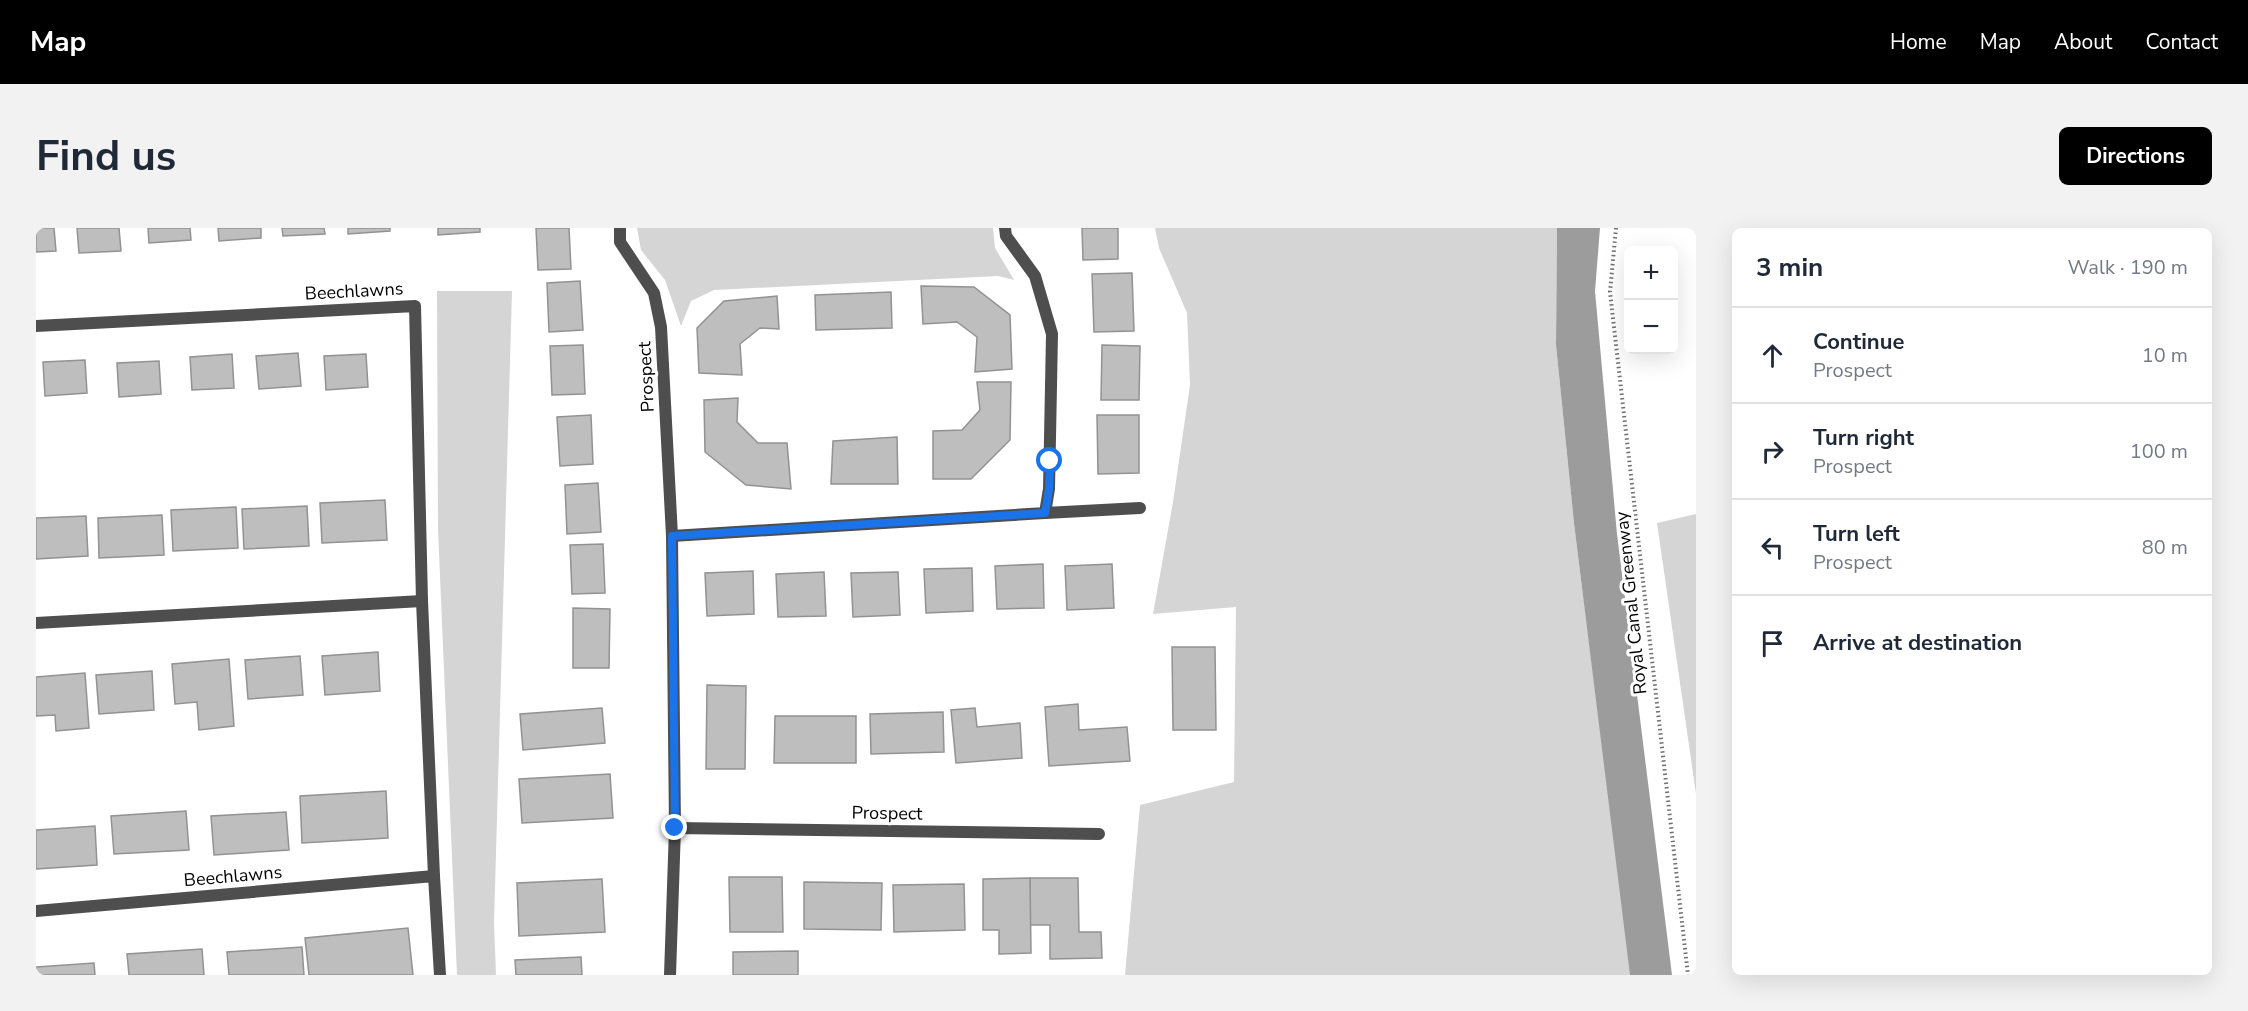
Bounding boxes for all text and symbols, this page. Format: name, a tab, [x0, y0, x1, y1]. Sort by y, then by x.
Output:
text: Map	[30, 23, 86, 61]
text: Home	[1890, 28, 1947, 56]
text: Map	[1980, 28, 2021, 56]
text: About	[2054, 28, 2112, 56]
text: Contact	[2145, 28, 2218, 56]
button: Directions	[2059, 127, 2212, 185]
text: Find us	[36, 128, 176, 185]
map controls	[1624, 246, 1678, 354]
button: +	[1624, 246, 1678, 300]
text: 3 min	[1756, 250, 1823, 285]
text: Walk · 190 m	[2068, 254, 2188, 281]
street label: Beechlawns	[304, 276, 404, 306]
button: −	[1624, 300, 1678, 354]
text: Continue	[1813, 327, 1904, 357]
icon: ahead	[1756, 339, 1789, 372]
street label: Prospect	[632, 340, 660, 413]
text: 10 m	[2142, 342, 2188, 369]
text: Prospect	[1813, 357, 1892, 384]
text: Turn right	[1813, 423, 1914, 453]
icon: right	[1756, 435, 1789, 468]
text: 100 m	[2130, 438, 2188, 465]
route start	[1036, 447, 1062, 473]
text: Prospect	[1813, 453, 1892, 480]
street label: Royal Canal Greenway	[1609, 510, 1653, 696]
text: Turn left	[1813, 519, 1900, 549]
icon: left	[1756, 531, 1789, 564]
text: 80 m	[2142, 534, 2188, 561]
text: Prospect	[1813, 549, 1892, 576]
icon: arrive	[1756, 627, 1789, 660]
text: Arrive at destination	[1813, 628, 2022, 658]
street label: Prospect	[851, 800, 923, 826]
route end	[661, 814, 687, 840]
street label: Beechlawns	[183, 860, 283, 892]

